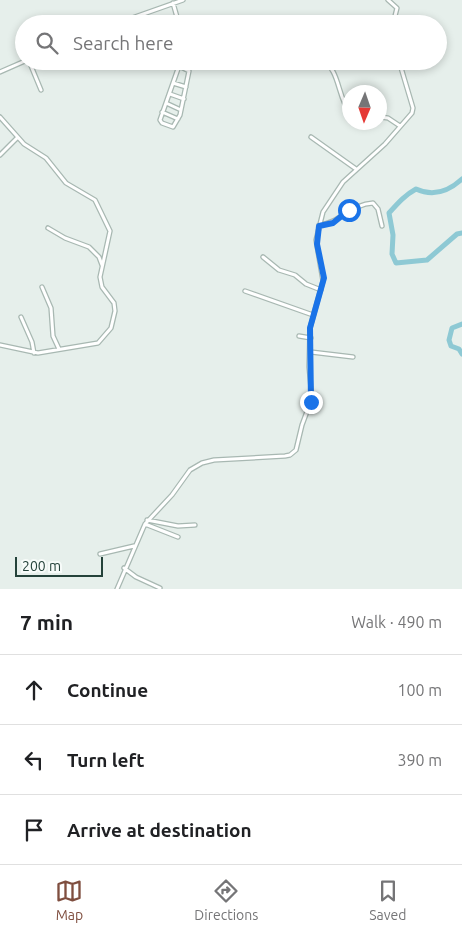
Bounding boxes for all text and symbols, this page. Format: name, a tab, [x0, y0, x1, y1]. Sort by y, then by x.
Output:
search box	[15, 15, 447, 70]
icon: search	[33, 29, 61, 57]
text: Search here	[73, 32, 173, 54]
north arrow	[342, 85, 387, 130]
route start	[338, 199, 361, 222]
route end	[300, 391, 323, 414]
scale bar	[15, 554, 102, 577]
text: 200 m	[22, 558, 61, 574]
text: 7 min	[20, 610, 73, 634]
text: Walk · 490 m	[351, 613, 442, 631]
icon: ahead	[20, 676, 48, 704]
text: Continue	[67, 679, 148, 701]
text: 100 m	[397, 681, 442, 699]
icon: left	[20, 746, 48, 774]
text: Turn left	[67, 749, 145, 771]
text: 390 m	[397, 751, 442, 769]
icon: arrive	[20, 816, 48, 844]
text: Arrive at destination	[67, 819, 252, 841]
tab: Map	[55, 877, 83, 923]
tab: Directions	[194, 877, 258, 923]
tab: Saved	[369, 877, 407, 923]

